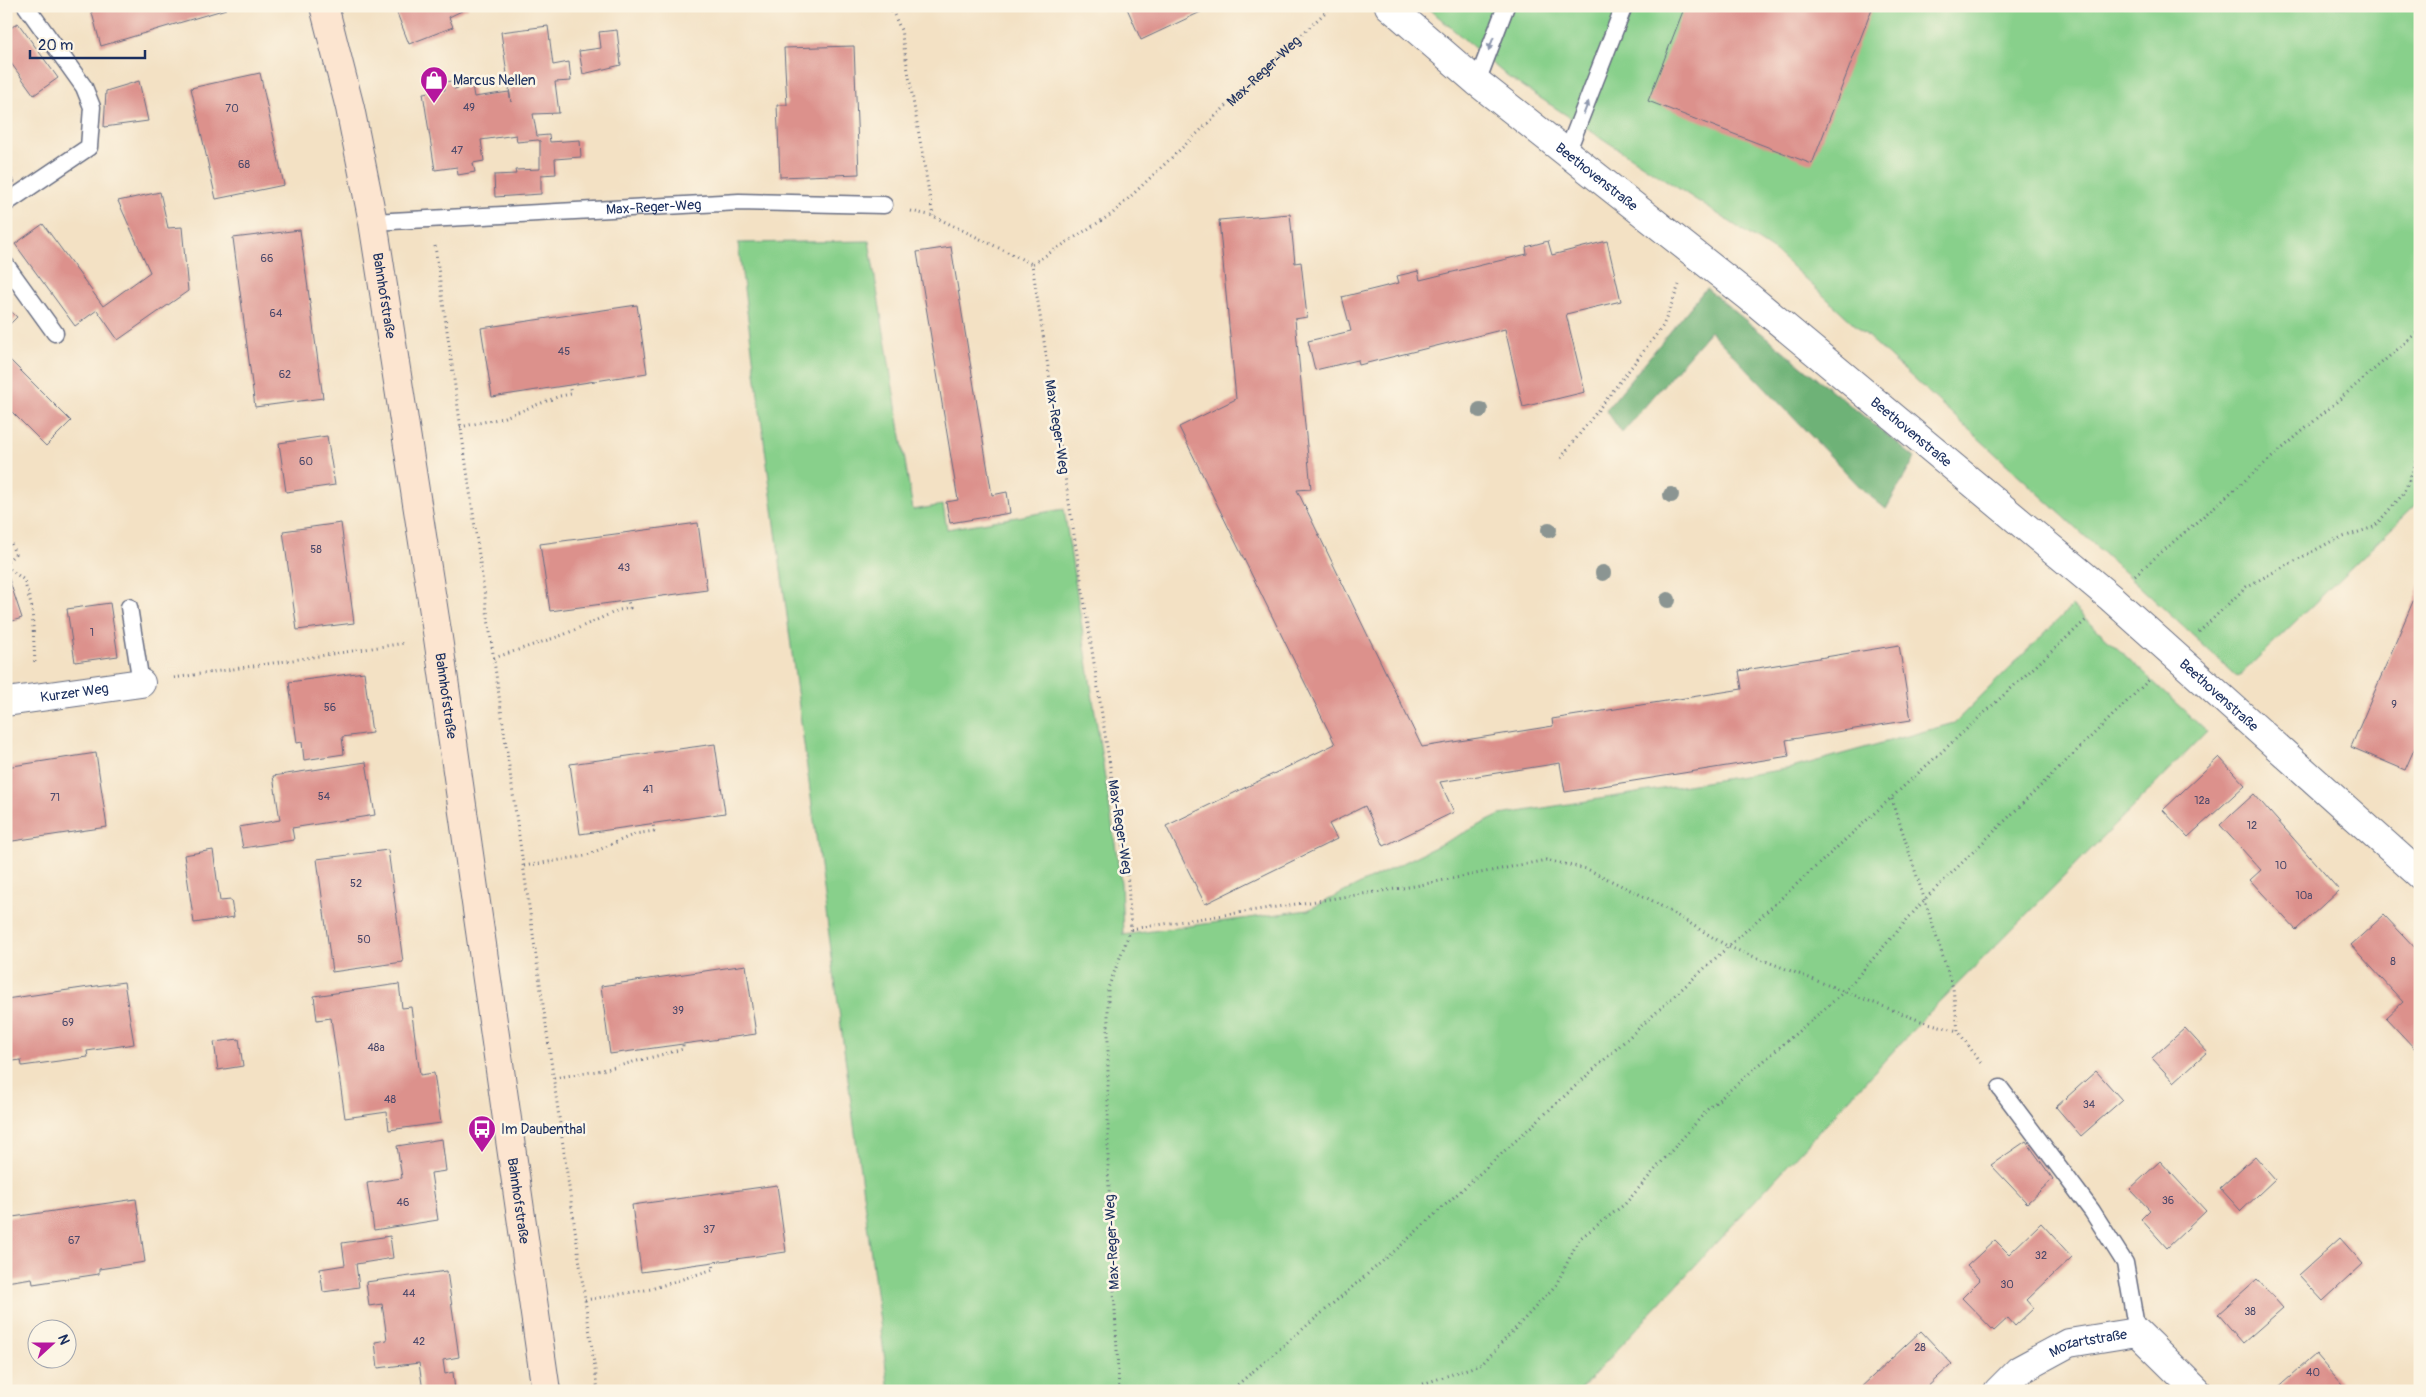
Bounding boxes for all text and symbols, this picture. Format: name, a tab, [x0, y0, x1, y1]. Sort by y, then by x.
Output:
scale bar	[30, 28, 145, 60]
street label: Max-Reger-Weg	[1223, 32, 1304, 110]
text: 20 m	[38, 36, 73, 55]
one-way arrow	[1487, 36, 1494, 51]
shop icon: Marcus Nellen	[419, 65, 449, 104]
place label: Marcus Nellen	[453, 72, 536, 89]
one-way arrow	[1582, 100, 1590, 115]
house number: 49	[463, 101, 475, 114]
house number: 70	[225, 102, 239, 115]
street label: Beethovenstraße	[1552, 139, 1641, 214]
house number: 47	[451, 144, 463, 157]
house number: 68	[238, 158, 250, 171]
street label: Max-Reger-Weg	[605, 196, 702, 218]
street label: Bahnhofstraße	[369, 251, 400, 340]
house number: 66	[261, 252, 273, 265]
house number: 64	[270, 307, 283, 320]
house number: 45	[558, 345, 570, 358]
house number: 62	[279, 368, 291, 381]
street label: Max-Reger-Weg	[1041, 379, 1073, 475]
street label: Beethovenstraße	[1867, 393, 1955, 470]
house number: 60	[299, 455, 313, 468]
house number: 58	[310, 543, 322, 556]
house number: 43	[618, 561, 630, 574]
house number: 1	[90, 626, 94, 639]
street label: Bahnhofstraße	[432, 652, 461, 740]
street label: Beethovenstraße	[2176, 655, 2262, 735]
street label: Kurzer Weg	[39, 679, 110, 706]
house number: 9	[2391, 698, 2397, 711]
house number: 56	[324, 701, 336, 714]
street label: Max-Reger-Weg	[1104, 779, 1136, 875]
house number: 41	[643, 783, 653, 796]
house number: 54	[318, 790, 331, 803]
house number: 71	[50, 791, 60, 804]
house number: 12a	[2194, 794, 2210, 807]
house number: 12	[2247, 819, 2257, 832]
house number: 10	[2275, 859, 2287, 872]
house number: 52	[350, 877, 362, 890]
house number: 10a	[2296, 889, 2312, 902]
house number: 50	[357, 933, 371, 946]
house number: 8	[2390, 955, 2396, 968]
house number: 39	[672, 1004, 684, 1017]
house number: 69	[62, 1016, 74, 1029]
house number: 48a	[367, 1041, 385, 1054]
house number: 48	[384, 1093, 396, 1106]
house number: 34	[2083, 1098, 2096, 1111]
bus stop icon: Im Daubenthal	[467, 1114, 497, 1153]
place label: Im Daubenthal	[501, 1121, 586, 1138]
street label: Bahnhofstraße	[504, 1156, 533, 1245]
street label: Max-Reger-Weg	[1101, 1194, 1123, 1290]
house number: 36	[2162, 1194, 2174, 1207]
house number: 46	[397, 1196, 409, 1209]
house number: 37	[703, 1223, 715, 1236]
house number: 67	[68, 1234, 80, 1247]
house number: 32	[2035, 1249, 2047, 1262]
house number: 30	[2000, 1278, 2014, 1291]
house number: 44	[403, 1287, 416, 1300]
house number: 38	[2244, 1305, 2256, 1318]
north arrow	[28, 1320, 78, 1370]
street label: Mozartstraße	[2046, 1325, 2128, 1361]
text: N	[54, 1332, 73, 1347]
house number: 42	[413, 1335, 425, 1348]
house number: 28	[1914, 1341, 1926, 1354]
house number: 40	[2306, 1366, 2320, 1379]

